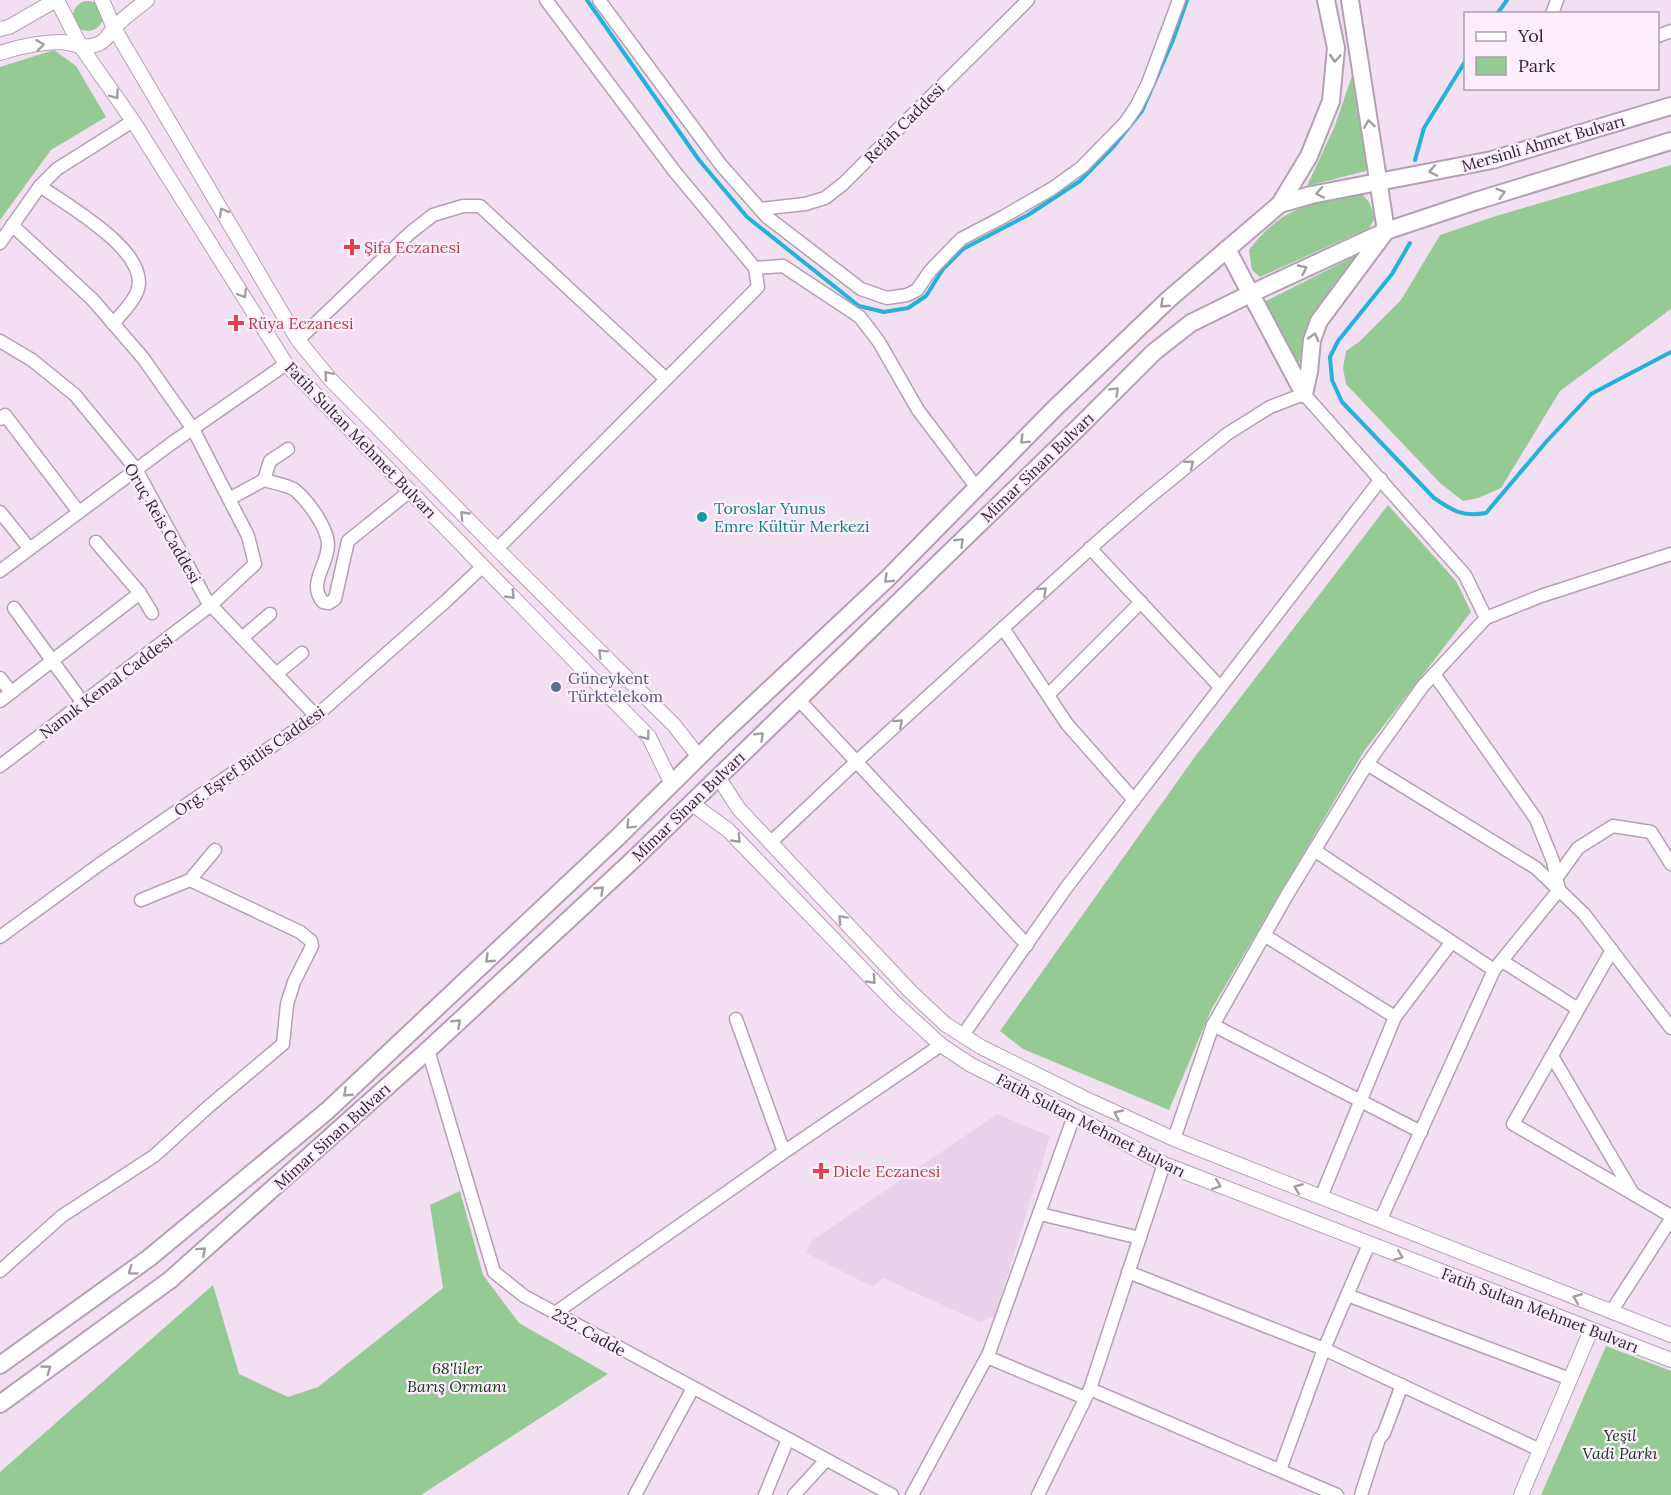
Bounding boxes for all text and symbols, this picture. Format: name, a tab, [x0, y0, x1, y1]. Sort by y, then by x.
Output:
legend	[1464, 12, 1659, 90]
text: Yol	[1517, 24, 1544, 47]
one-way arrow	[36, 39, 45, 52]
one-way arrow	[1328, 53, 1341, 62]
text: Park	[1518, 54, 1556, 77]
street label: Refah Caddesi	[860, 79, 948, 167]
one-way arrow	[108, 88, 119, 99]
street label: Mersinli Ahmet Bulvarı	[1459, 110, 1627, 176]
one-way arrow	[1363, 120, 1376, 130]
one-way arrow	[1428, 164, 1438, 177]
one-way arrow	[1316, 186, 1326, 199]
one-way arrow	[1496, 188, 1506, 200]
one-way arrow	[218, 208, 230, 218]
place label: Şifa Eczanesi	[364, 237, 460, 257]
marker: Şifa Eczanesi	[345, 240, 359, 254]
one-way arrow	[1297, 265, 1308, 277]
one-way arrow	[235, 288, 247, 298]
one-way arrow	[1161, 297, 1171, 308]
place label: Rüya Eczanesi	[248, 313, 354, 333]
marker: Rüya Eczanesi	[229, 316, 243, 330]
one-way arrow	[1307, 332, 1319, 343]
street label: Fatih Sultan Mehmet Bulvarı	[281, 358, 441, 522]
one-way arrow	[324, 371, 335, 382]
one-way arrow	[1107, 387, 1118, 398]
street label: Mimar Sinan Bulvarı	[976, 408, 1098, 526]
one-way arrow	[1021, 432, 1032, 443]
street label: Oruç Reis Caddesi	[120, 459, 206, 587]
one-way arrow	[1184, 460, 1195, 471]
place label: Toroslar Yunus Emre Kültür Merkezi	[714, 498, 869, 536]
marker: Toroslar Yunus Emre Kültür Merkezi	[695, 510, 709, 524]
one-way arrow	[460, 511, 471, 521]
one-way arrow	[954, 538, 964, 549]
one-way arrow	[884, 571, 895, 582]
one-way arrow	[504, 587, 515, 598]
one-way arrow	[1036, 587, 1047, 598]
street label: Namık Kemal Caddesi	[35, 629, 177, 743]
one-way arrow	[598, 649, 609, 660]
place label: Güneykent Türktelekom	[568, 668, 663, 706]
marker: Güneykent Türktelekom	[549, 680, 563, 694]
street label: Org. Eşref Bitlis Caddesi	[170, 701, 328, 821]
one-way arrow	[892, 719, 903, 730]
one-way arrow	[639, 729, 650, 740]
one-way arrow	[753, 733, 764, 744]
street label: Mimar Sinan Bulvarı	[627, 747, 749, 865]
one-way arrow	[627, 818, 638, 829]
one-way arrow	[730, 833, 741, 843]
one-way arrow	[593, 887, 604, 898]
one-way arrow	[839, 915, 850, 926]
one-way arrow	[485, 952, 495, 963]
one-way arrow	[865, 972, 876, 983]
one-way arrow	[451, 1019, 461, 1030]
street label: Fatih Sultan Mehmet Bulvarı	[993, 1069, 1189, 1181]
street label: Mimar Sinan Bulvarı	[270, 1079, 394, 1193]
one-way arrow	[343, 1086, 353, 1097]
one-way arrow	[1114, 1109, 1125, 1121]
place label: Dicle Eczanesi	[833, 1161, 940, 1181]
marker: Dicle Eczanesi	[814, 1164, 828, 1178]
one-way arrow	[1211, 1178, 1222, 1190]
one-way arrow	[1294, 1183, 1304, 1196]
one-way arrow	[195, 1247, 206, 1258]
one-way arrow	[1393, 1248, 1404, 1261]
street label: Fatih Sultan Mehmet Bulvarı	[1439, 1263, 1641, 1357]
one-way arrow	[127, 1264, 138, 1275]
one-way arrow	[1573, 1293, 1583, 1306]
street label: 232. Cadde	[549, 1304, 630, 1361]
park label: 68'liler Barış Ormanı	[407, 1358, 507, 1396]
one-way arrow	[41, 1365, 52, 1376]
park label: Yeşil Vadi Parkı	[1582, 1425, 1658, 1463]

